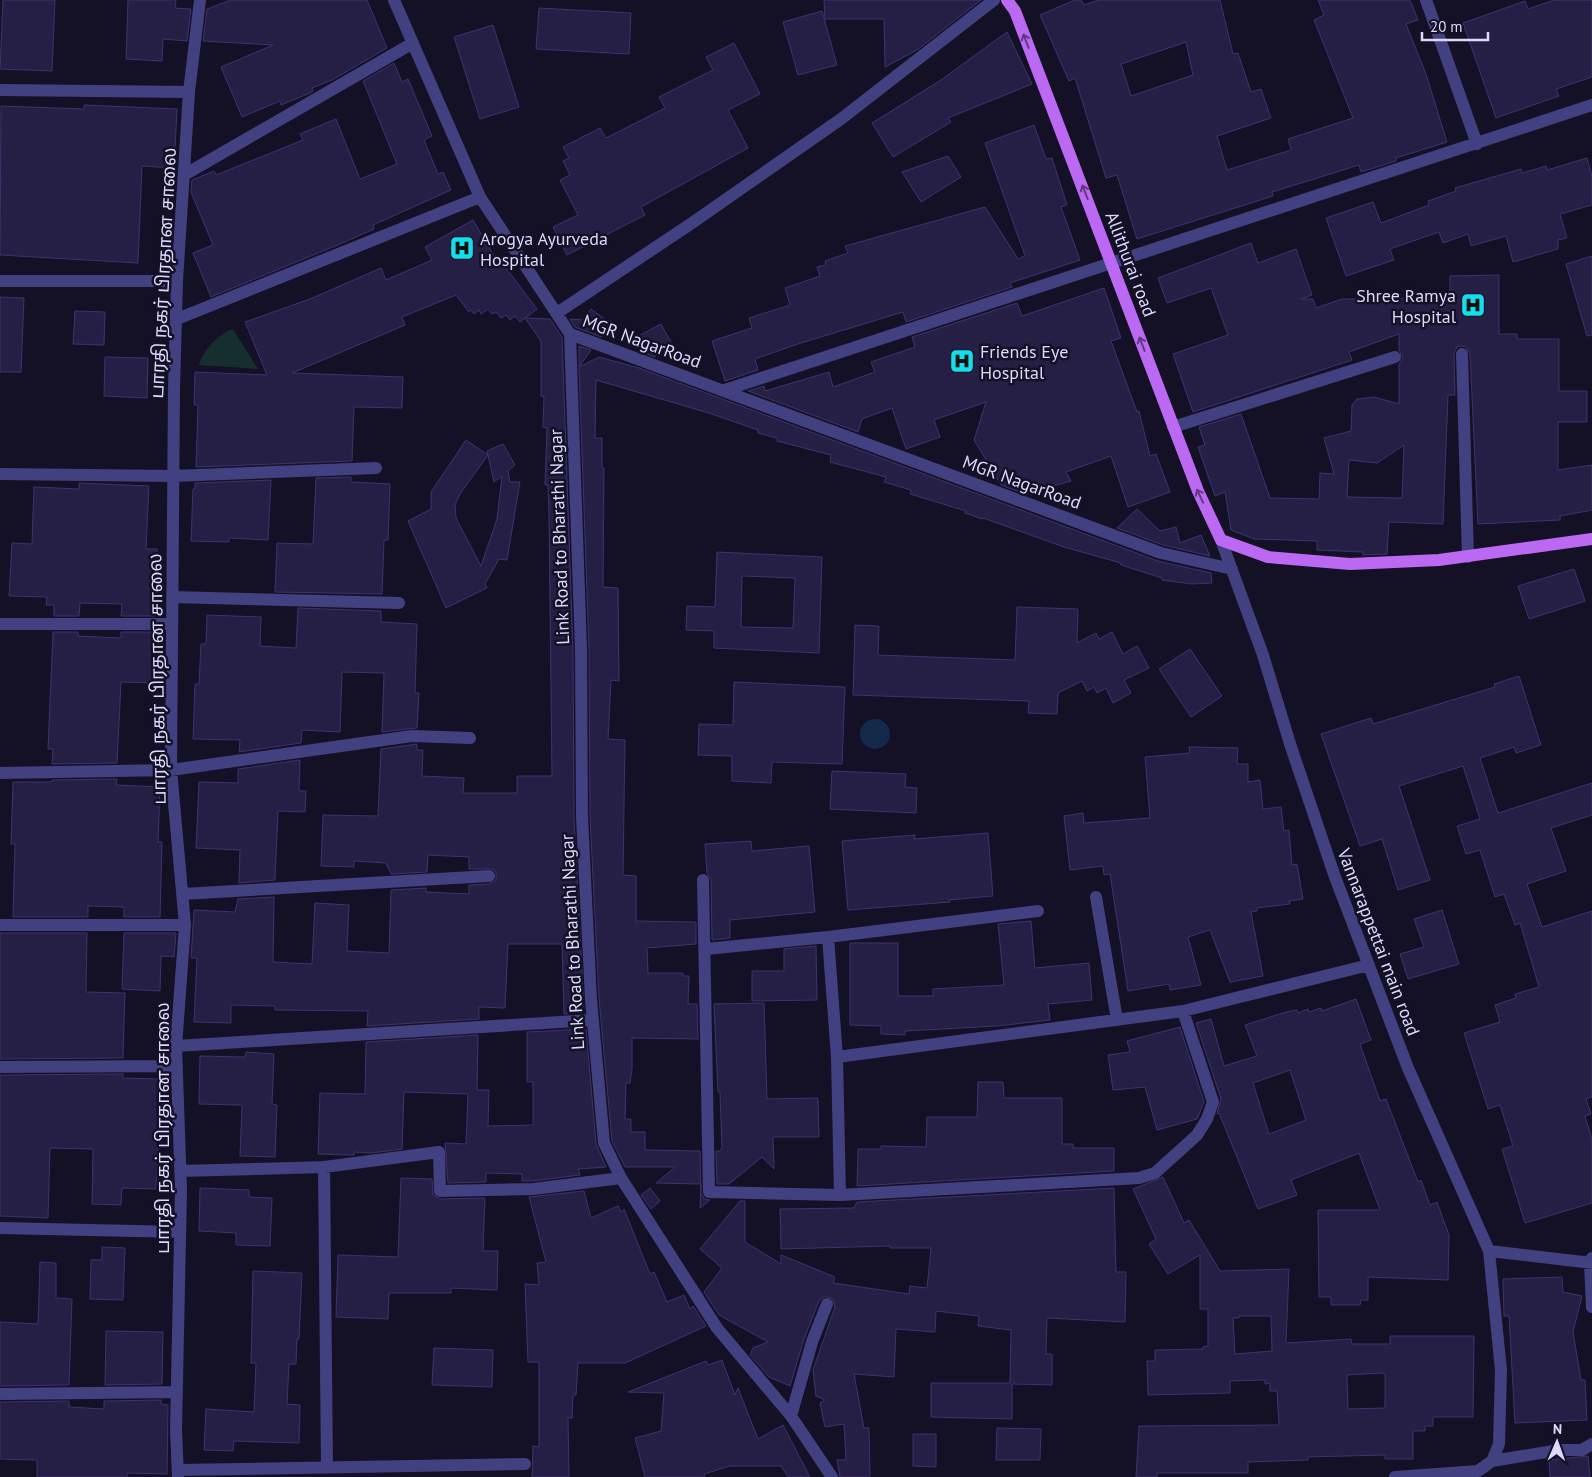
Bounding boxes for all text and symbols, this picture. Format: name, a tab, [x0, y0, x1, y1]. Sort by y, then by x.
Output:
scale bar	[1422, 10, 1488, 42]
text: 20 m	[1430, 17, 1463, 36]
one-way arrow	[1021, 34, 1030, 49]
street label: பாரதி நகர் பிரதான சாலை	[145, 147, 182, 399]
one-way arrow	[1080, 185, 1089, 201]
street label: Allithurai road	[1100, 208, 1162, 320]
place label: Arogya Ayurveda Hospital	[480, 227, 608, 271]
hospital icon: Arogya Ayurveda Hospital	[449, 235, 475, 261]
place label: Shree Ramya Hospital	[1356, 284, 1457, 328]
hospital icon: Shree Ramya Hospital	[1460, 292, 1486, 318]
street label: MGR NagarRoad	[580, 309, 704, 373]
one-way arrow	[1137, 337, 1147, 352]
place label: Friends Eye Hospital	[980, 340, 1068, 384]
hospital icon: Friends Eye Hospital	[949, 348, 975, 374]
street label: Link Road to Bharathi Nagar	[544, 429, 574, 645]
street label: MGR NagarRoad	[960, 450, 1084, 514]
one-way arrow	[1195, 489, 1204, 504]
street label: பாரதி நகர் பிரதான சாலை	[143, 553, 172, 805]
street label: Link Road to Bharathi Nagar	[555, 834, 589, 1050]
street label: Vannarappettai main road	[1332, 844, 1425, 1039]
street label: பாரதி நகர் பிரதான சாலை	[151, 1002, 175, 1254]
north arrow	[1532, 1417, 1582, 1467]
text: N	[1553, 1420, 1562, 1438]

